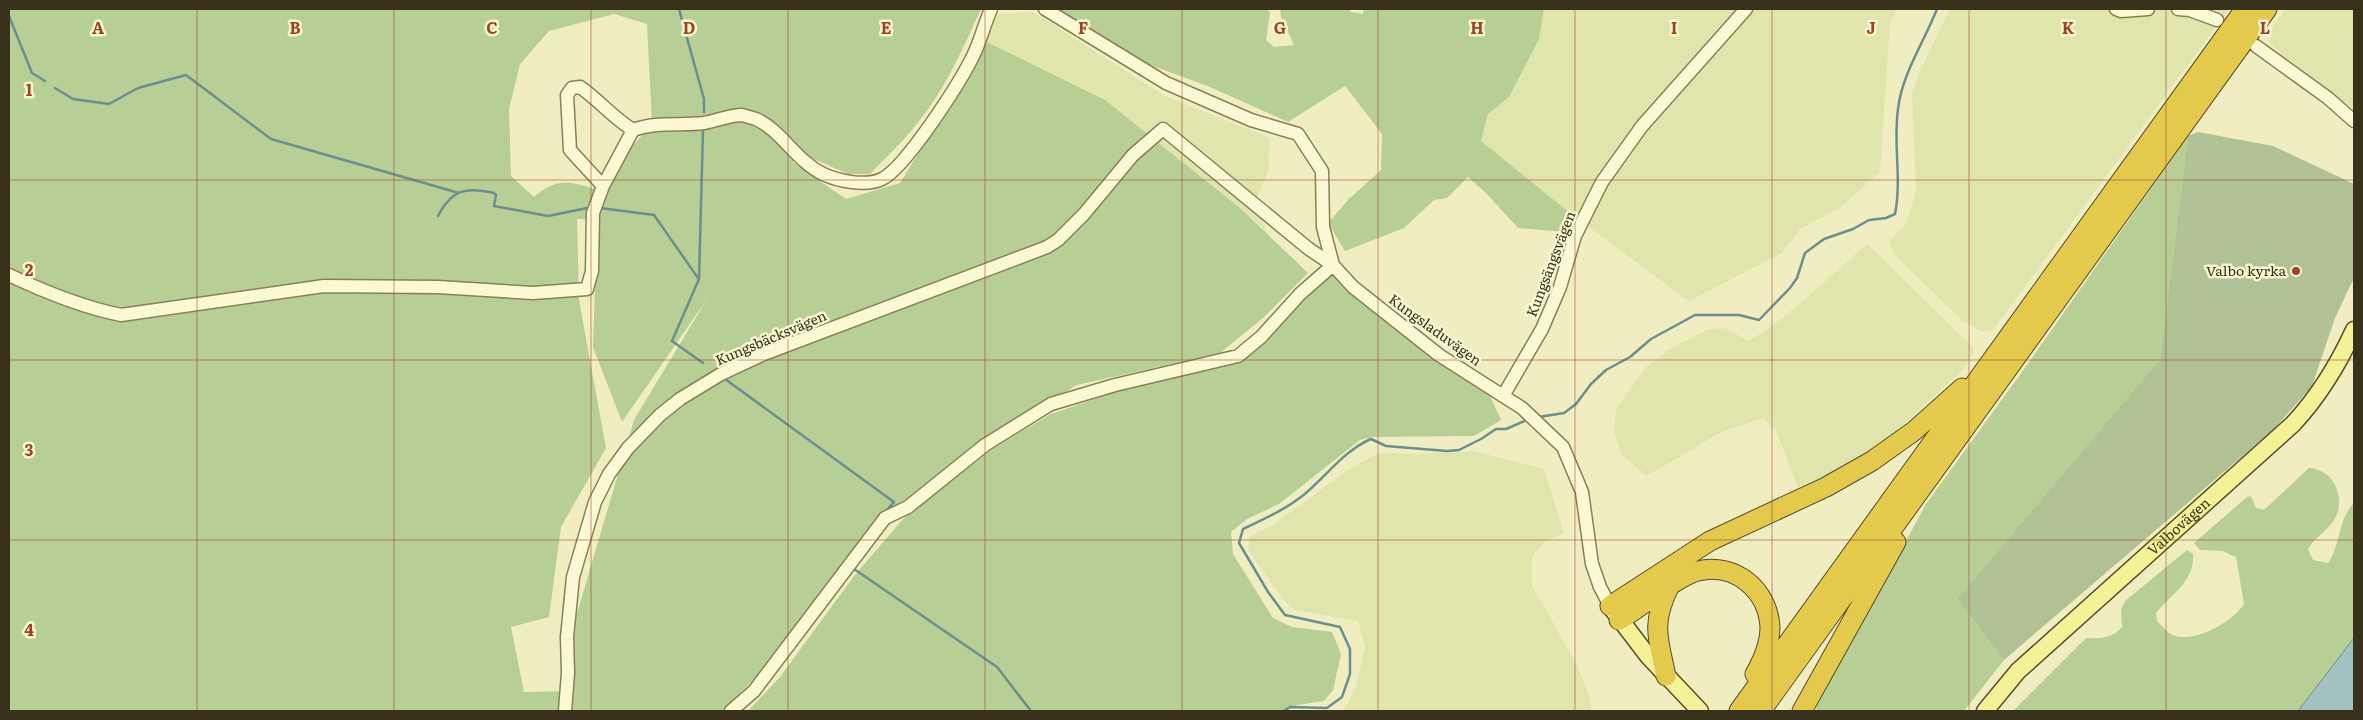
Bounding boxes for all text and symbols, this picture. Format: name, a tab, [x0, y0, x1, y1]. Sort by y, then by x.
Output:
text: A	[92, 15, 104, 39]
text: B	[289, 15, 301, 39]
text: C	[486, 15, 498, 39]
text: D	[683, 15, 695, 39]
text: E	[881, 15, 892, 39]
text: F	[1078, 15, 1088, 39]
text: G	[1274, 15, 1286, 39]
text: H	[1470, 15, 1484, 39]
text: I	[1671, 15, 1677, 39]
text: J	[1866, 15, 1876, 39]
text: K	[2062, 15, 2075, 39]
text: L	[2260, 15, 2270, 39]
text: 1	[26, 77, 33, 101]
street label: Kungsängsvägen	[1521, 208, 1579, 319]
text: 2	[25, 257, 34, 281]
place label: Valbo kyrka	[2206, 260, 2286, 280]
marker: Valbo kyrka	[2290, 265, 2302, 277]
street label: Kungsladuvägen	[1385, 289, 1486, 370]
street label: Kungsbäcksvägen	[712, 305, 829, 369]
text: 3	[25, 437, 34, 461]
street label: Valbovägen	[2143, 492, 2214, 559]
text: 4	[24, 617, 34, 641]

